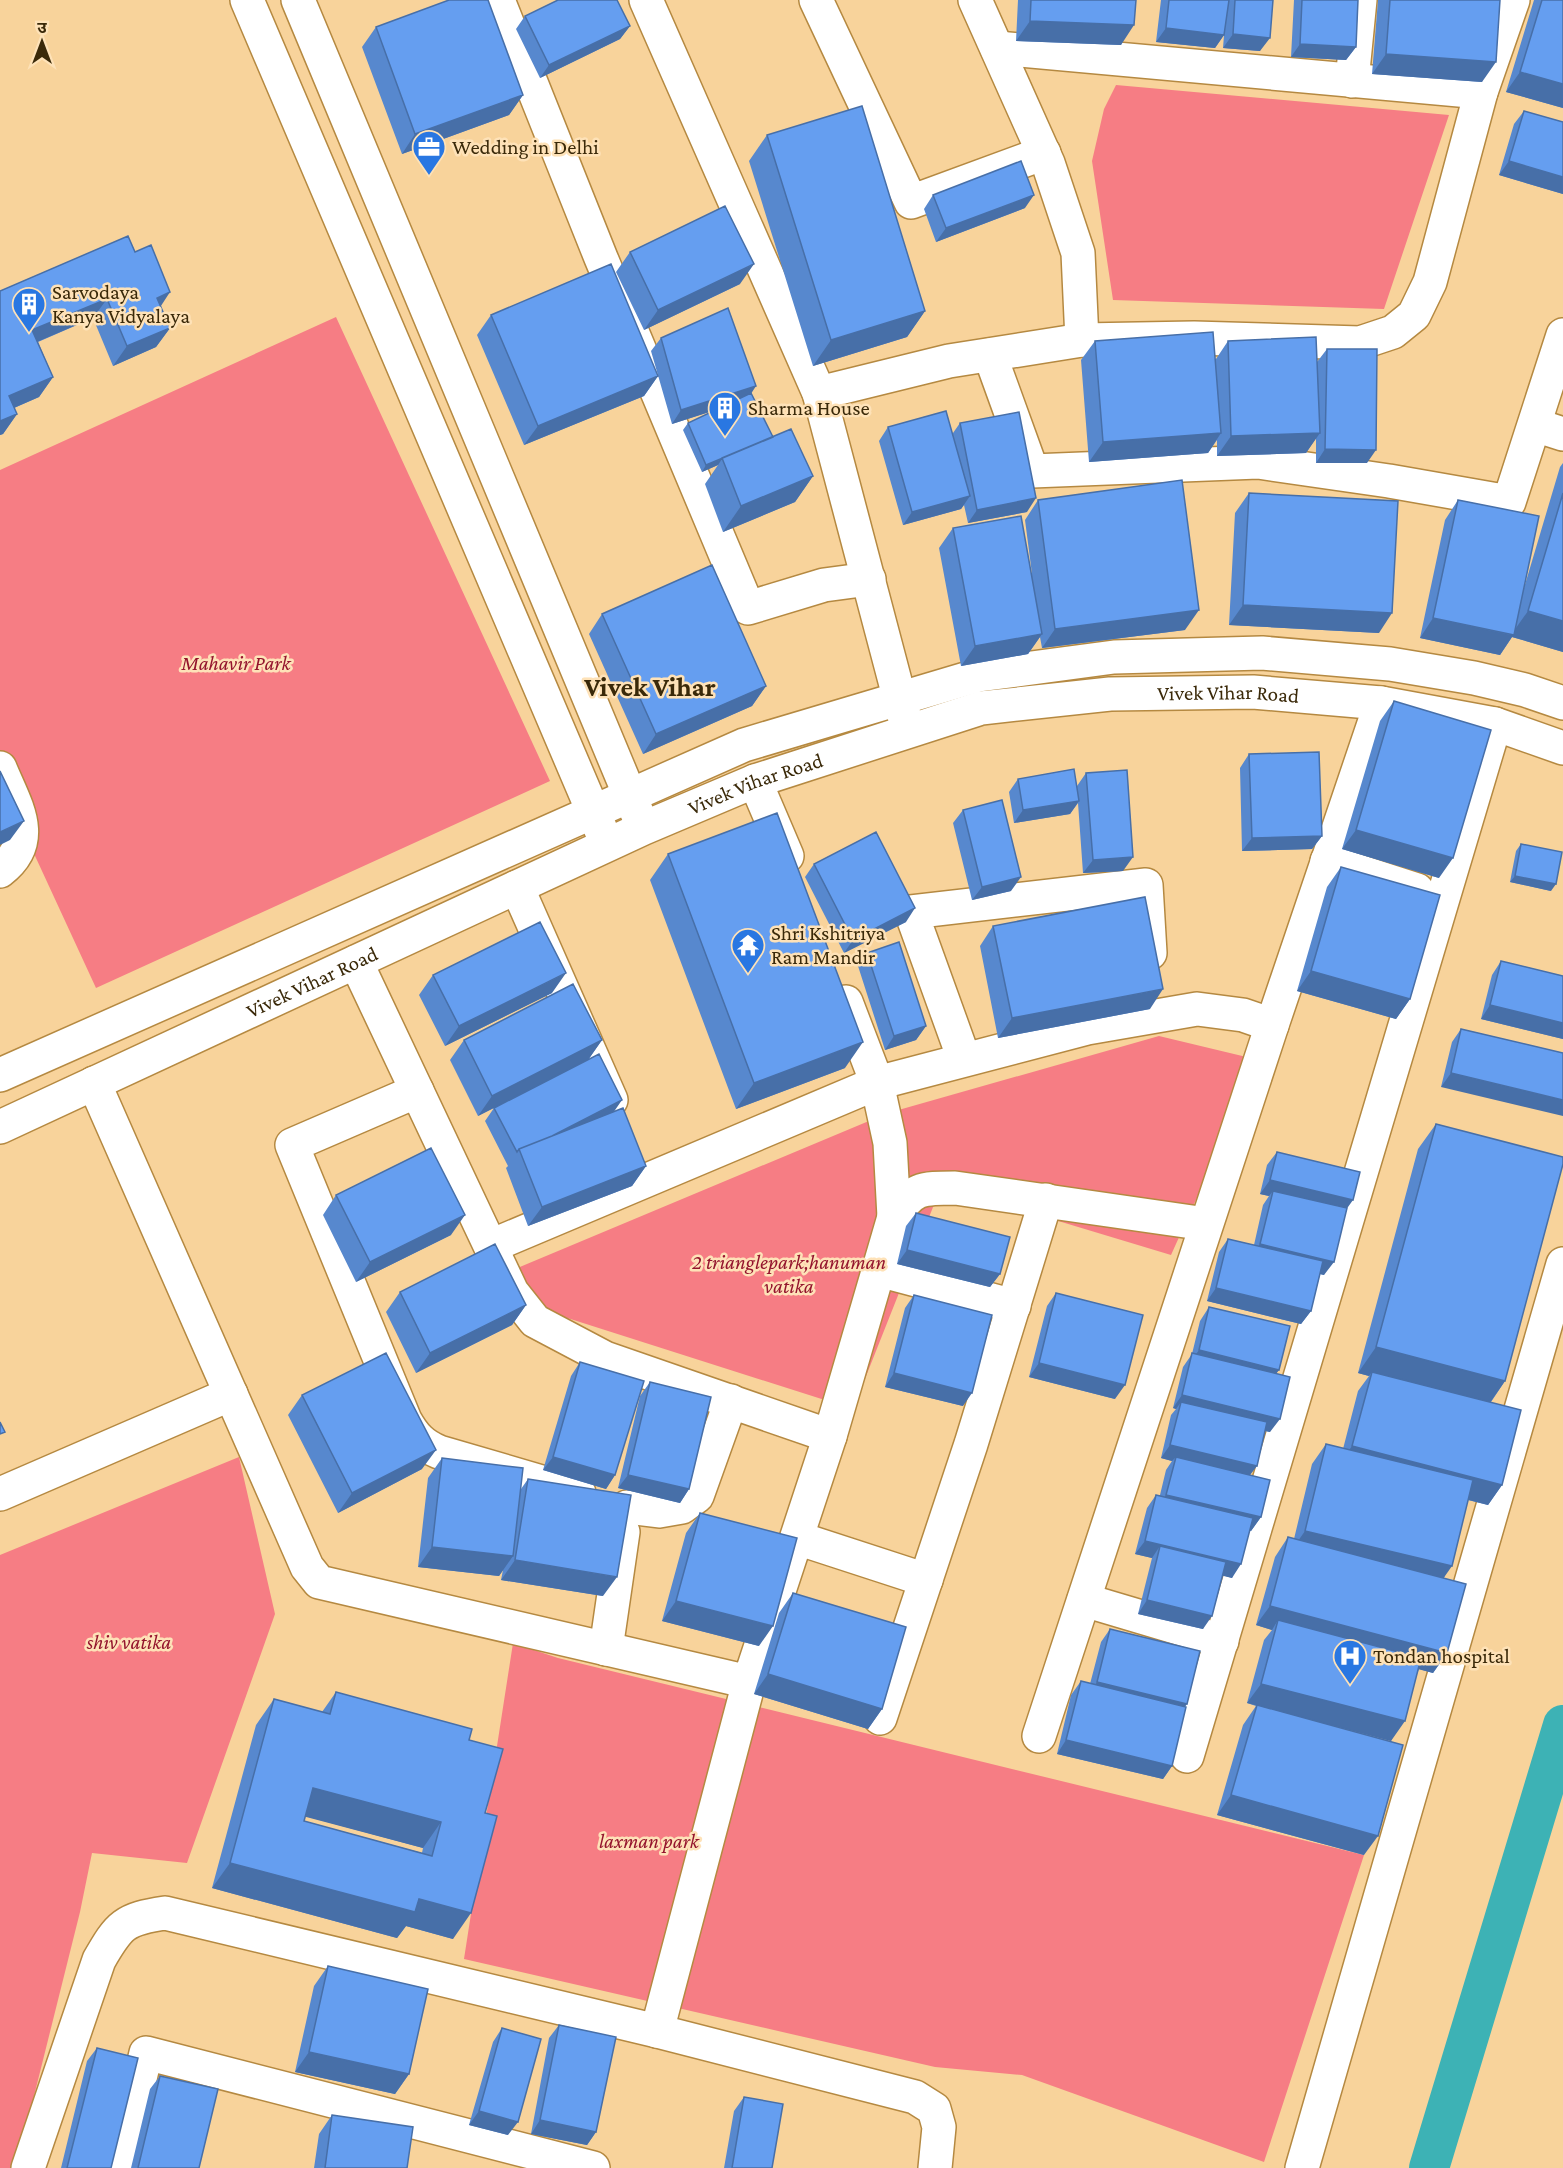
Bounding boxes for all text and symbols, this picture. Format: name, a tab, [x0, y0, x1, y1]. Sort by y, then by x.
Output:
north arrow	[12, 12, 72, 72]
text: उ	[37, 19, 47, 36]
office icon: Wedding in Delhi	[411, 129, 447, 176]
place label: Wedding in Delhi	[452, 135, 599, 159]
place label: Sarvodaya Kanya Vidyalaya	[52, 280, 190, 328]
building icon: Sarvodaya Kanya Vidyalaya	[11, 286, 47, 333]
building icon: Sharma House	[707, 390, 743, 437]
place label: Sharma House	[748, 396, 870, 420]
park label: Mahavir Park	[180, 651, 292, 675]
district label: Vivek Vihar	[583, 672, 716, 702]
street label: Vivek Vihar Road	[1157, 680, 1300, 708]
street label: Vivek Vihar Road	[684, 748, 826, 820]
place label: Shri Kshitriya Ram Mandir	[771, 921, 886, 969]
temple icon: Shri Kshitriya Ram Mandir	[730, 927, 766, 974]
street label: Vivek Vihar Road	[243, 941, 381, 1023]
park label: 2 trianglepark;hanuman vatika	[692, 1250, 886, 1298]
park label: shiv vatika	[86, 1630, 171, 1654]
hospital icon: Tondan hospital	[1332, 1638, 1368, 1685]
place label: Tondan hospital	[1373, 1644, 1510, 1668]
park label: laxman park	[599, 1829, 700, 1853]

